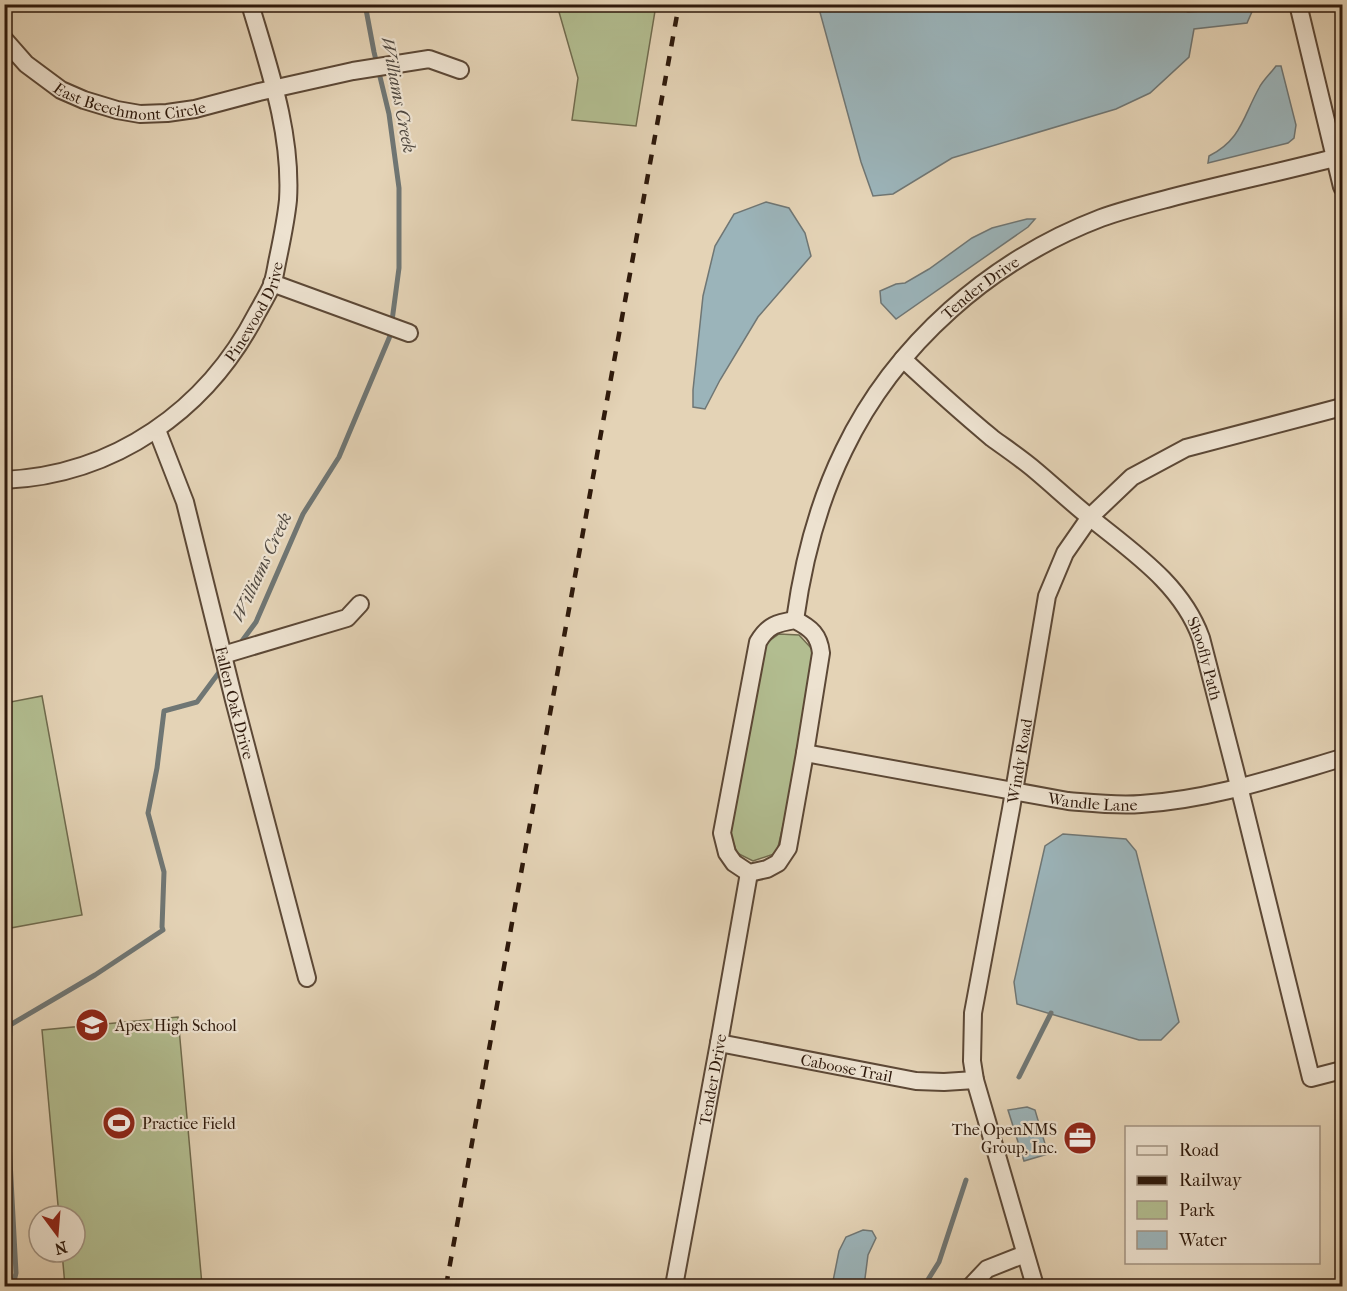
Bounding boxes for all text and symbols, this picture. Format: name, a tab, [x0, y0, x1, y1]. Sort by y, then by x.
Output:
water label: Williams Creek	[376, 35, 420, 155]
street label: East Beechmont Circle	[50, 78, 208, 124]
street label: Tender Drive	[937, 252, 1022, 323]
street label: Pinewood Drive	[220, 260, 287, 365]
water label: Williams Creek	[228, 509, 296, 625]
street label: Shoofly Path	[1183, 613, 1226, 702]
street label: Fallen Oak Drive	[211, 644, 259, 761]
street label: Windy Road	[1002, 717, 1036, 806]
street label: Wandle Lane	[1045, 788, 1138, 814]
school or university icon: Apex High School	[74, 1007, 110, 1043]
place label: Apex High School	[114, 1016, 237, 1035]
street label: Tender Drive	[694, 1032, 730, 1127]
street label: Caboose Trail	[799, 1049, 895, 1086]
sports icon: Practice Field	[101, 1105, 137, 1141]
place label: Practice Field	[142, 1114, 236, 1133]
place label: The OpenNMS Group, Inc.	[952, 1120, 1057, 1157]
office icon: The OpenNMS Group, Inc.	[1062, 1120, 1098, 1156]
legend	[1125, 1126, 1320, 1264]
text: Road	[1179, 1140, 1219, 1161]
text: Railway	[1179, 1170, 1243, 1191]
text: Park	[1179, 1200, 1216, 1221]
north arrow	[27, 1204, 87, 1264]
text: Water	[1178, 1230, 1227, 1251]
text: N	[52, 1237, 69, 1259]

